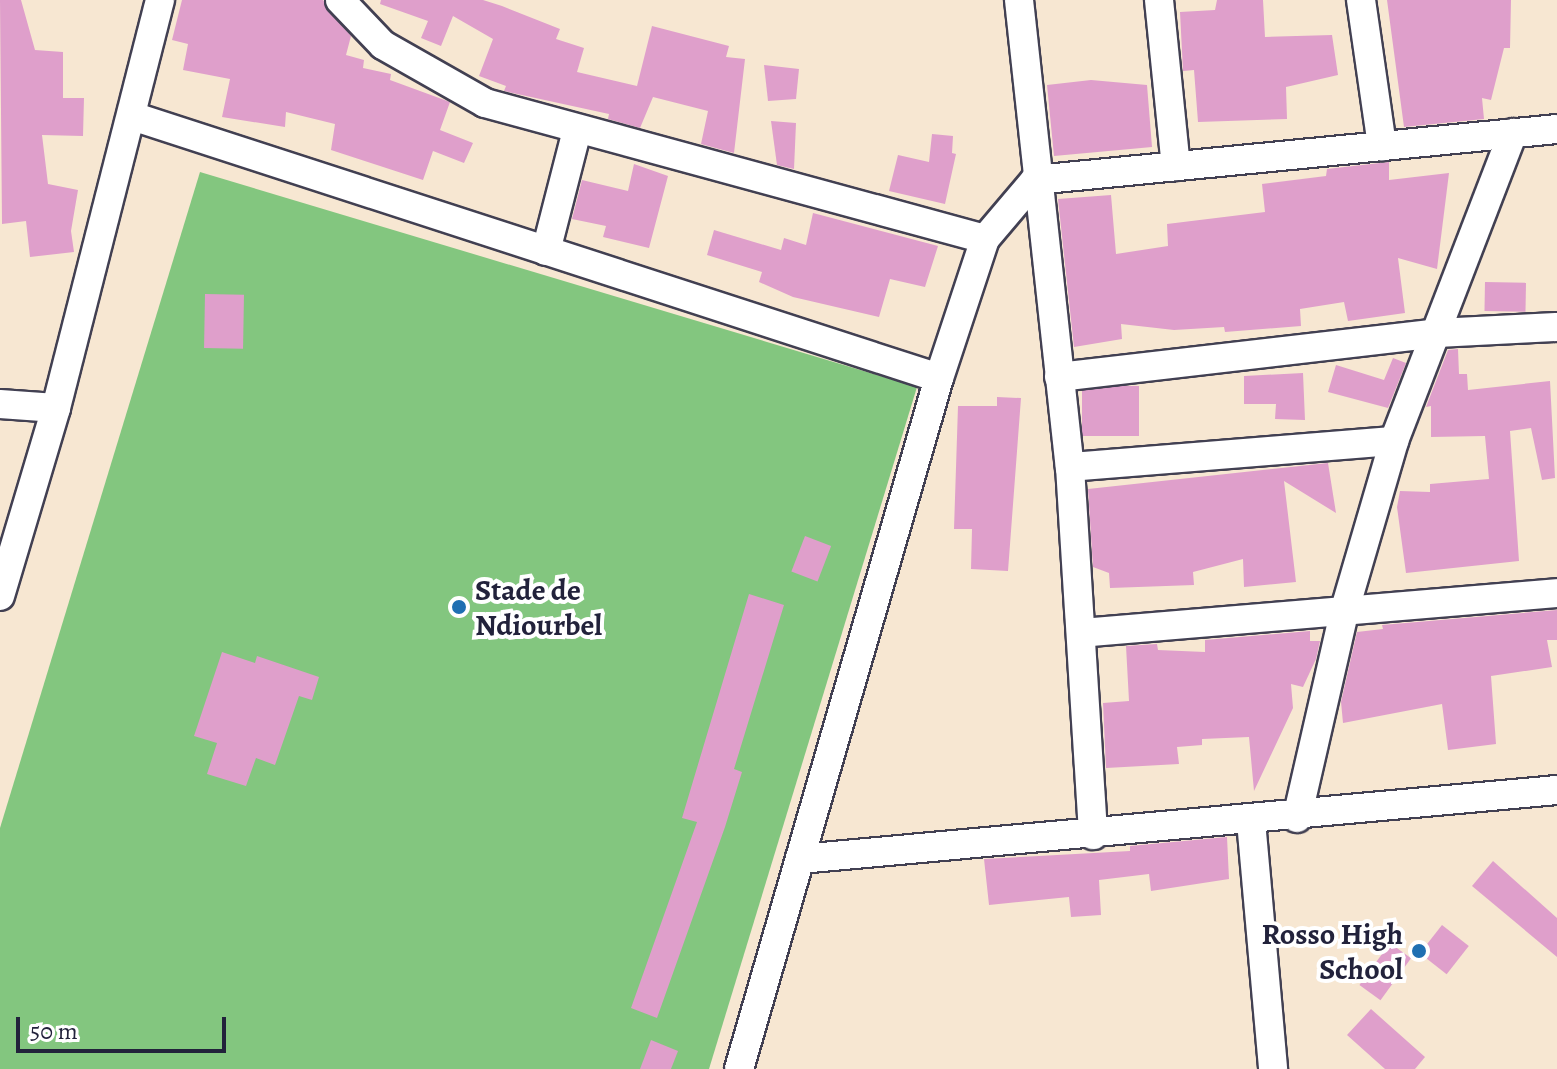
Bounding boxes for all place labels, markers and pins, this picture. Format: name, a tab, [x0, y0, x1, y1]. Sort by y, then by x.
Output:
place label: Stade de Ndiourbel	[475, 572, 602, 642]
marker: Stade de Ndiourbel	[450, 598, 468, 616]
place label: Rosso High School	[1261, 916, 1403, 986]
marker: Rosso High School	[1410, 942, 1428, 960]

